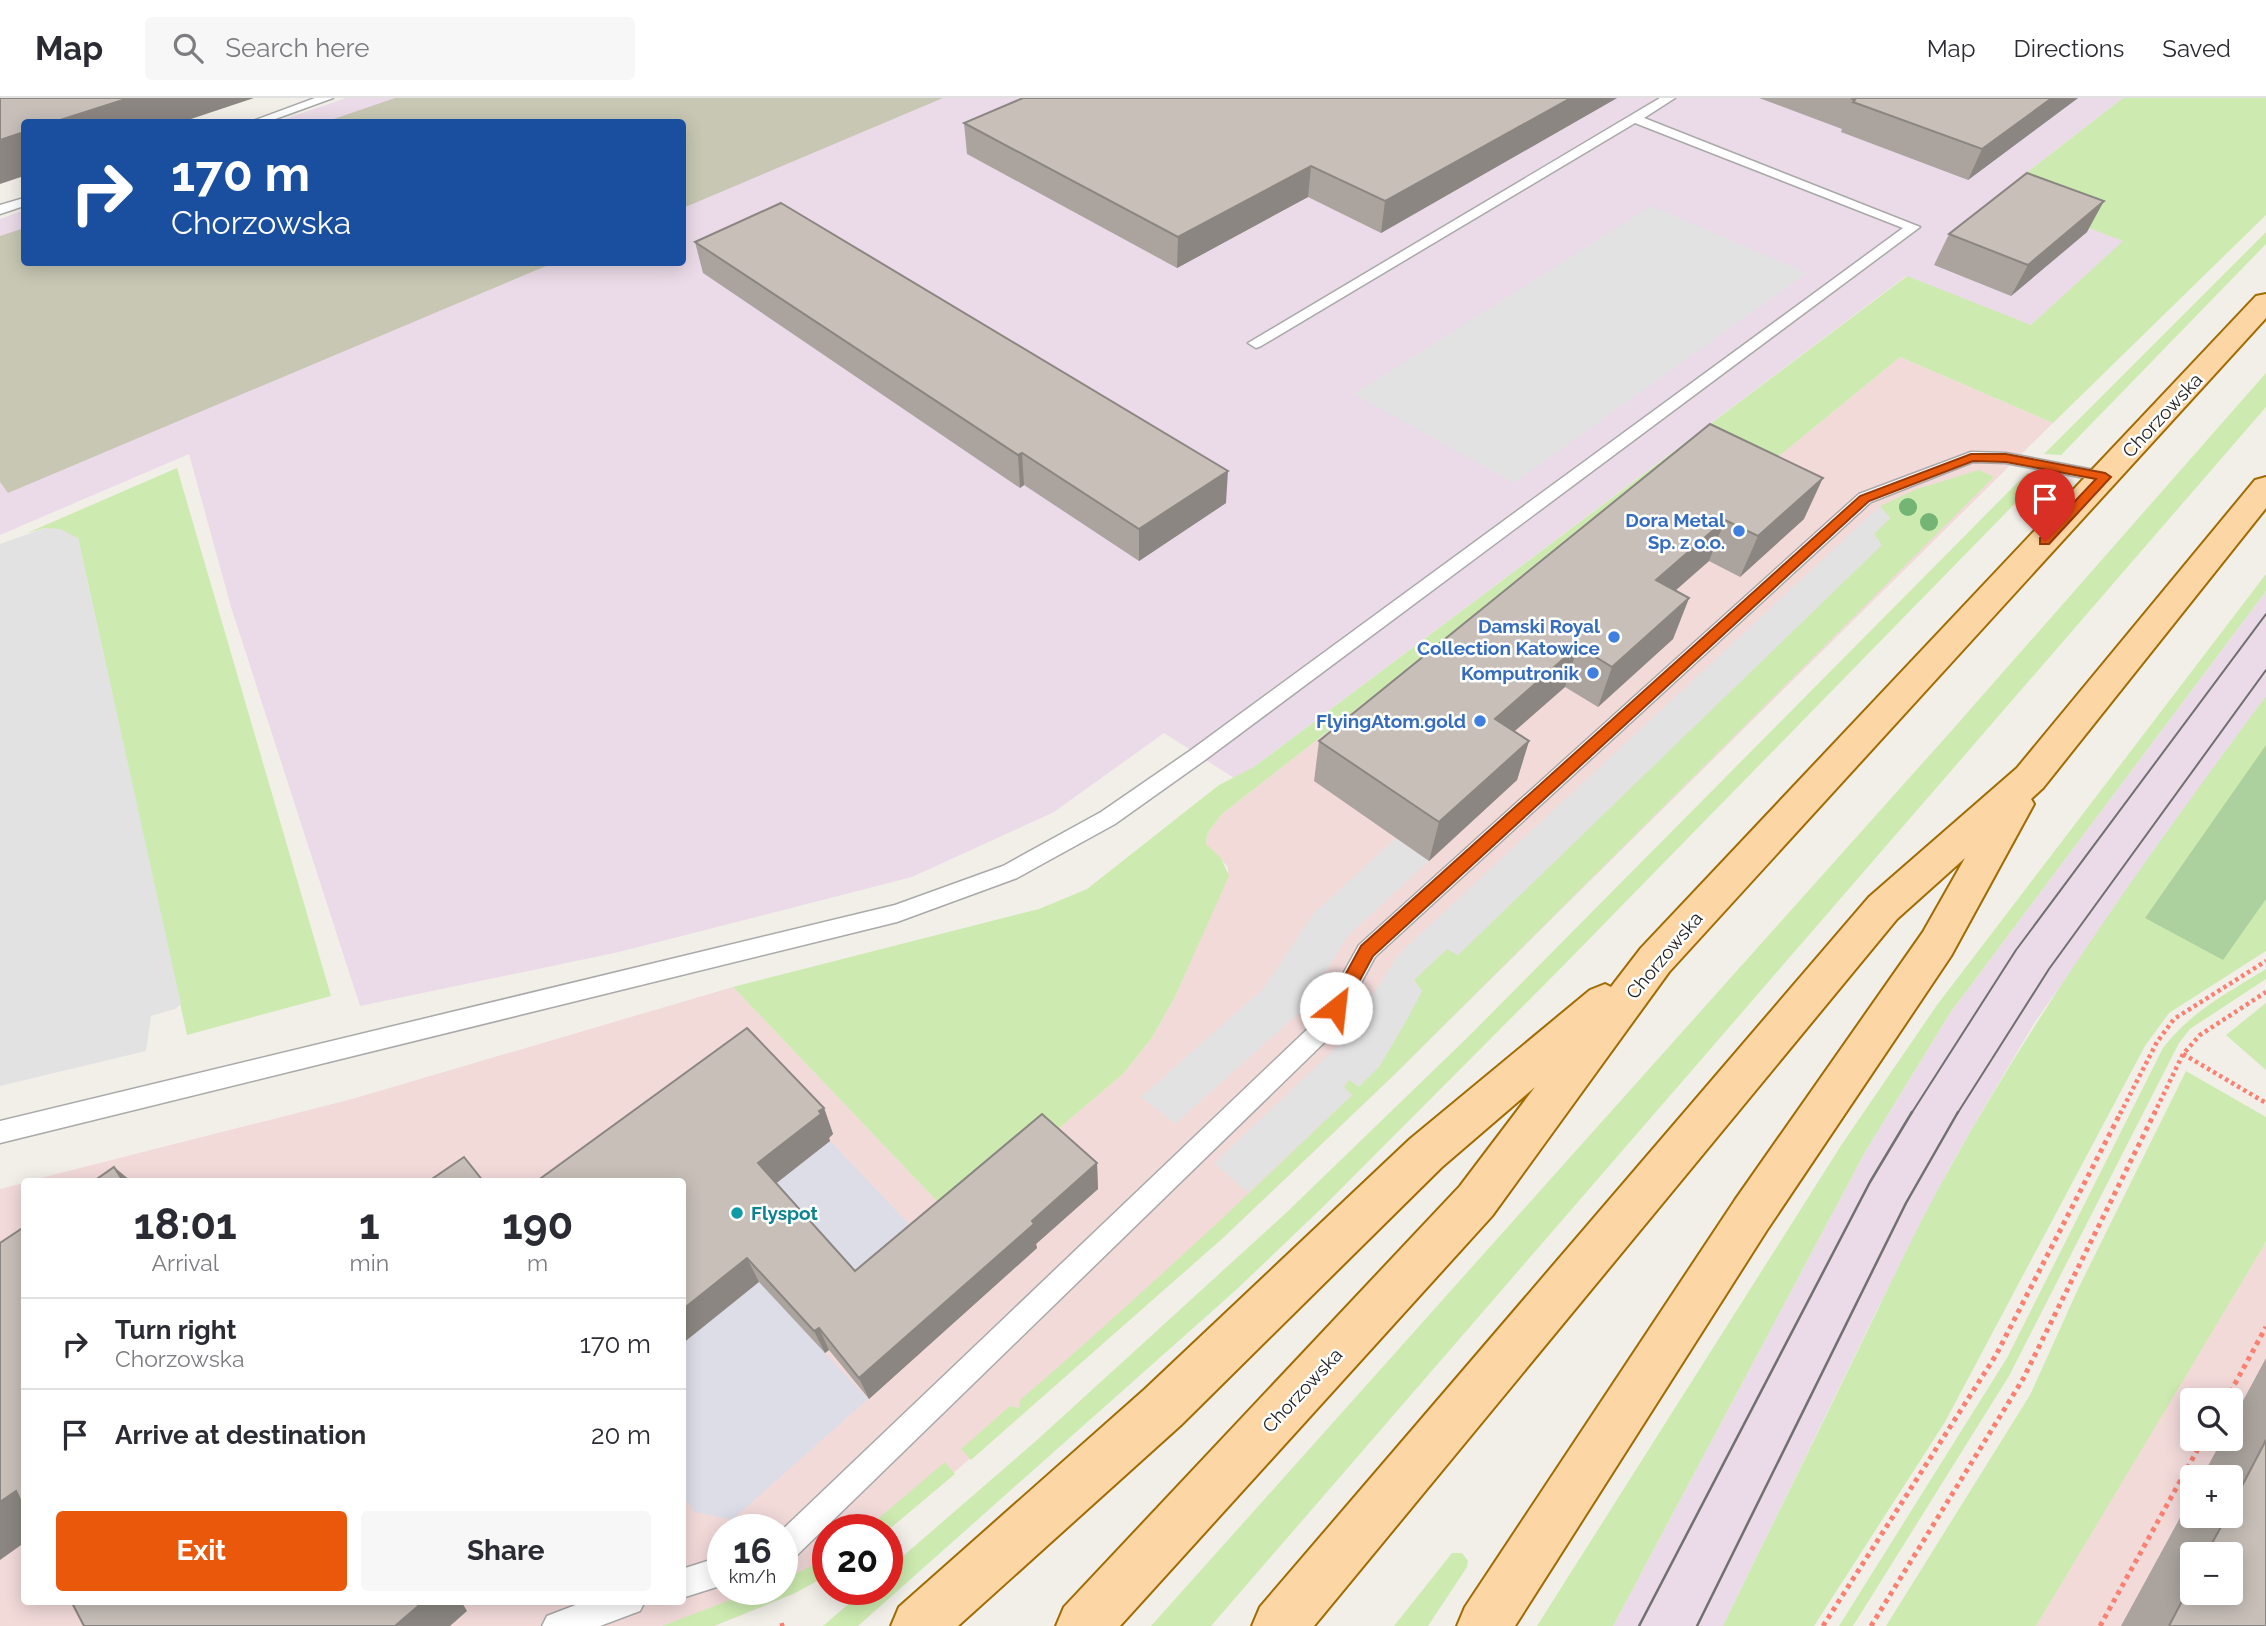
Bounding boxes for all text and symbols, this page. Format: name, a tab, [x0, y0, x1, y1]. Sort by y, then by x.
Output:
search box	[145, 17, 635, 80]
text: Map	[35, 29, 103, 68]
icon: search	[169, 29, 207, 67]
text: Search here	[225, 33, 370, 63]
text: Map	[1927, 34, 1976, 63]
text: Directions	[2014, 34, 2124, 63]
text: Saved	[2162, 34, 2231, 63]
text: 170 m	[171, 145, 310, 202]
icon: right	[56, 147, 147, 238]
text: Chorzowska	[171, 204, 351, 241]
street label: Chorzowska	[2117, 368, 2207, 462]
pin	[2015, 469, 2075, 541]
icon: arrive	[2026, 480, 2064, 518]
place label: Dora Metal Sp. z o.o.	[1625, 509, 1726, 553]
marker: Dora Metal Sp. z o.o.	[1731, 523, 1747, 539]
place label: Damski Royal Collection Katowice	[1417, 615, 1601, 659]
marker: Damski Royal Collection Katowice	[1606, 629, 1622, 645]
place label: Komputronik	[1461, 662, 1579, 684]
marker: Komputronik	[1585, 665, 1601, 681]
place label: FlyingAtom.gold	[1316, 710, 1466, 732]
marker: FlyingAtom.gold	[1472, 713, 1488, 729]
street label: Chorzowska	[1621, 907, 1707, 1003]
position arrow	[1299, 971, 1373, 1045]
text: 18:01	[134, 1200, 237, 1249]
text: 1	[359, 1200, 380, 1249]
text: 190	[502, 1200, 573, 1249]
place label: Flyspot	[751, 1202, 818, 1224]
marker: Flyspot	[729, 1205, 745, 1221]
text: Arrival	[152, 1249, 219, 1276]
text: min	[350, 1249, 389, 1276]
text: m	[527, 1249, 548, 1276]
text: Turn right	[115, 1315, 236, 1345]
icon: right	[56, 1325, 94, 1363]
text: 170 m	[580, 1329, 651, 1359]
street label: Chorzowska	[1257, 1343, 1347, 1437]
text: Chorzowska	[115, 1345, 244, 1372]
map controls	[2180, 1388, 2243, 1605]
button: search	[2180, 1388, 2243, 1451]
icon: arrive	[56, 1416, 94, 1454]
text: Arrive at destination	[115, 1420, 366, 1450]
text: 20 m	[591, 1420, 651, 1450]
button: +	[2180, 1465, 2243, 1528]
button: Exit	[56, 1511, 347, 1591]
button: Share	[361, 1511, 651, 1591]
speed limit sign: 20	[812, 1514, 903, 1605]
text: 16	[733, 1530, 772, 1571]
button: −	[2180, 1542, 2243, 1605]
text: km/h	[729, 1566, 776, 1587]

